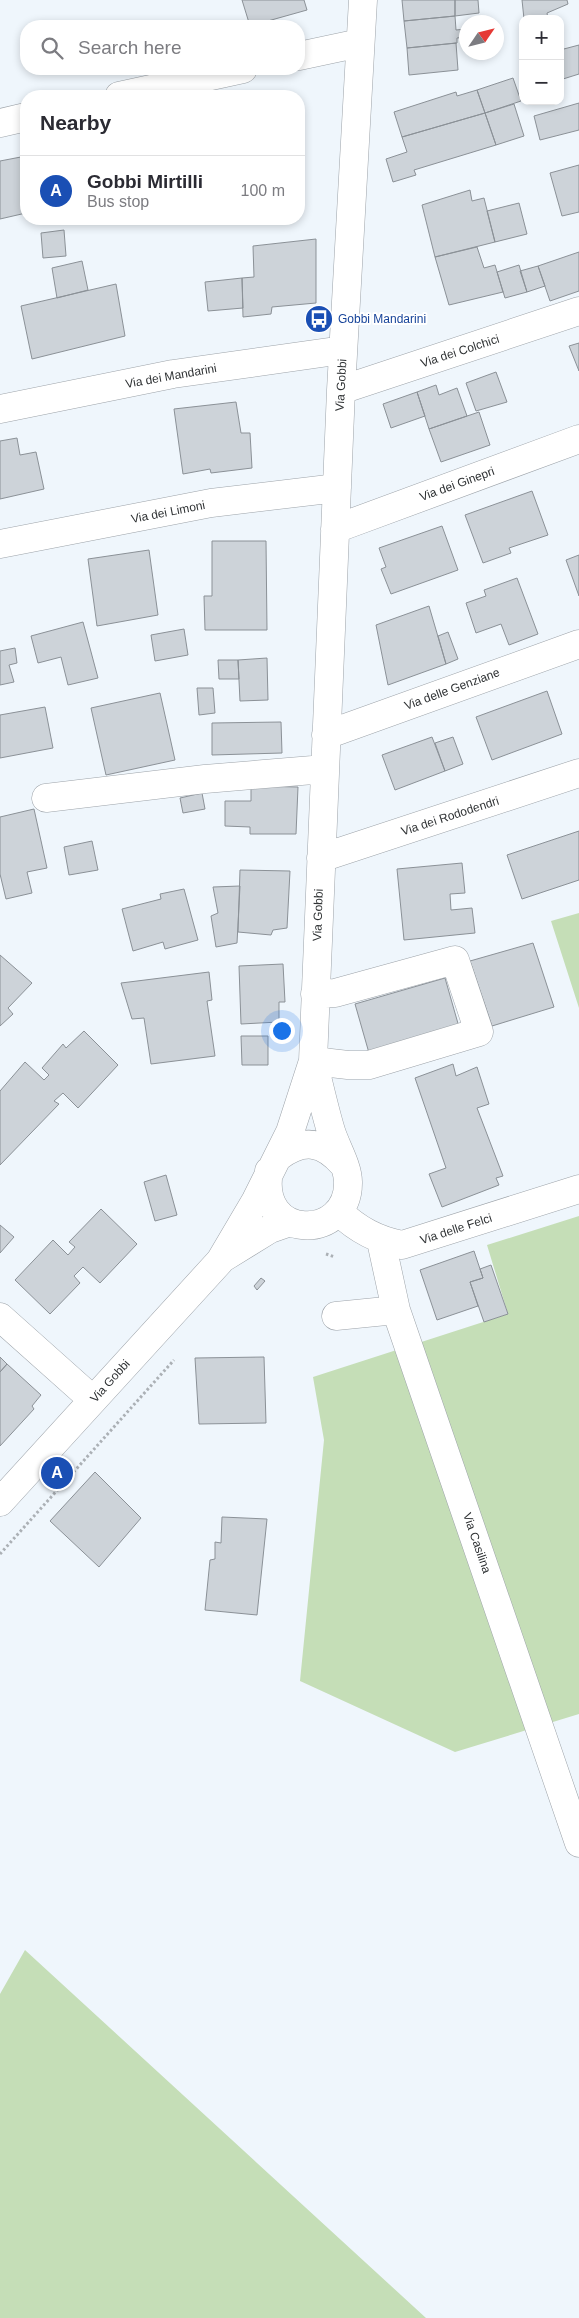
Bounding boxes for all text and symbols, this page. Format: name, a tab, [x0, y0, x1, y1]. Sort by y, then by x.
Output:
north arrow	[459, 15, 504, 60]
map controls	[519, 15, 564, 105]
button: +	[519, 15, 564, 60]
search box	[20, 20, 305, 75]
icon: search	[38, 34, 66, 62]
text: Search here	[78, 37, 182, 58]
button: −	[519, 60, 564, 105]
text: Nearby	[40, 111, 111, 134]
text: Gobbi Mirtilli	[87, 171, 203, 192]
text: A	[50, 182, 62, 199]
text: 100 m	[241, 182, 285, 199]
text: Bus stop	[87, 193, 149, 210]
bus stop icon: Gobbi Mandarini	[304, 304, 334, 334]
place label: Gobbi Mandarini	[338, 312, 426, 326]
street label: Via dei Colchici	[419, 332, 501, 370]
street label: Via Gobbi	[333, 358, 349, 412]
street label: Via dei Mandarini	[124, 361, 218, 391]
street label: Via dei Ginepri	[418, 464, 496, 504]
street label: Via dei Limoni	[130, 498, 206, 526]
street label: Via delle Genziane	[402, 665, 502, 713]
street label: Via dei Rododendri	[399, 794, 501, 838]
street label: Via Gobbi	[310, 889, 326, 941]
your location	[269, 1018, 295, 1044]
street label: Via delle Felci	[418, 1211, 494, 1247]
street label: Via Gobbi	[87, 1357, 133, 1405]
pin: A	[41, 1454, 73, 1492]
street label: Via Casilina	[460, 1511, 494, 1575]

